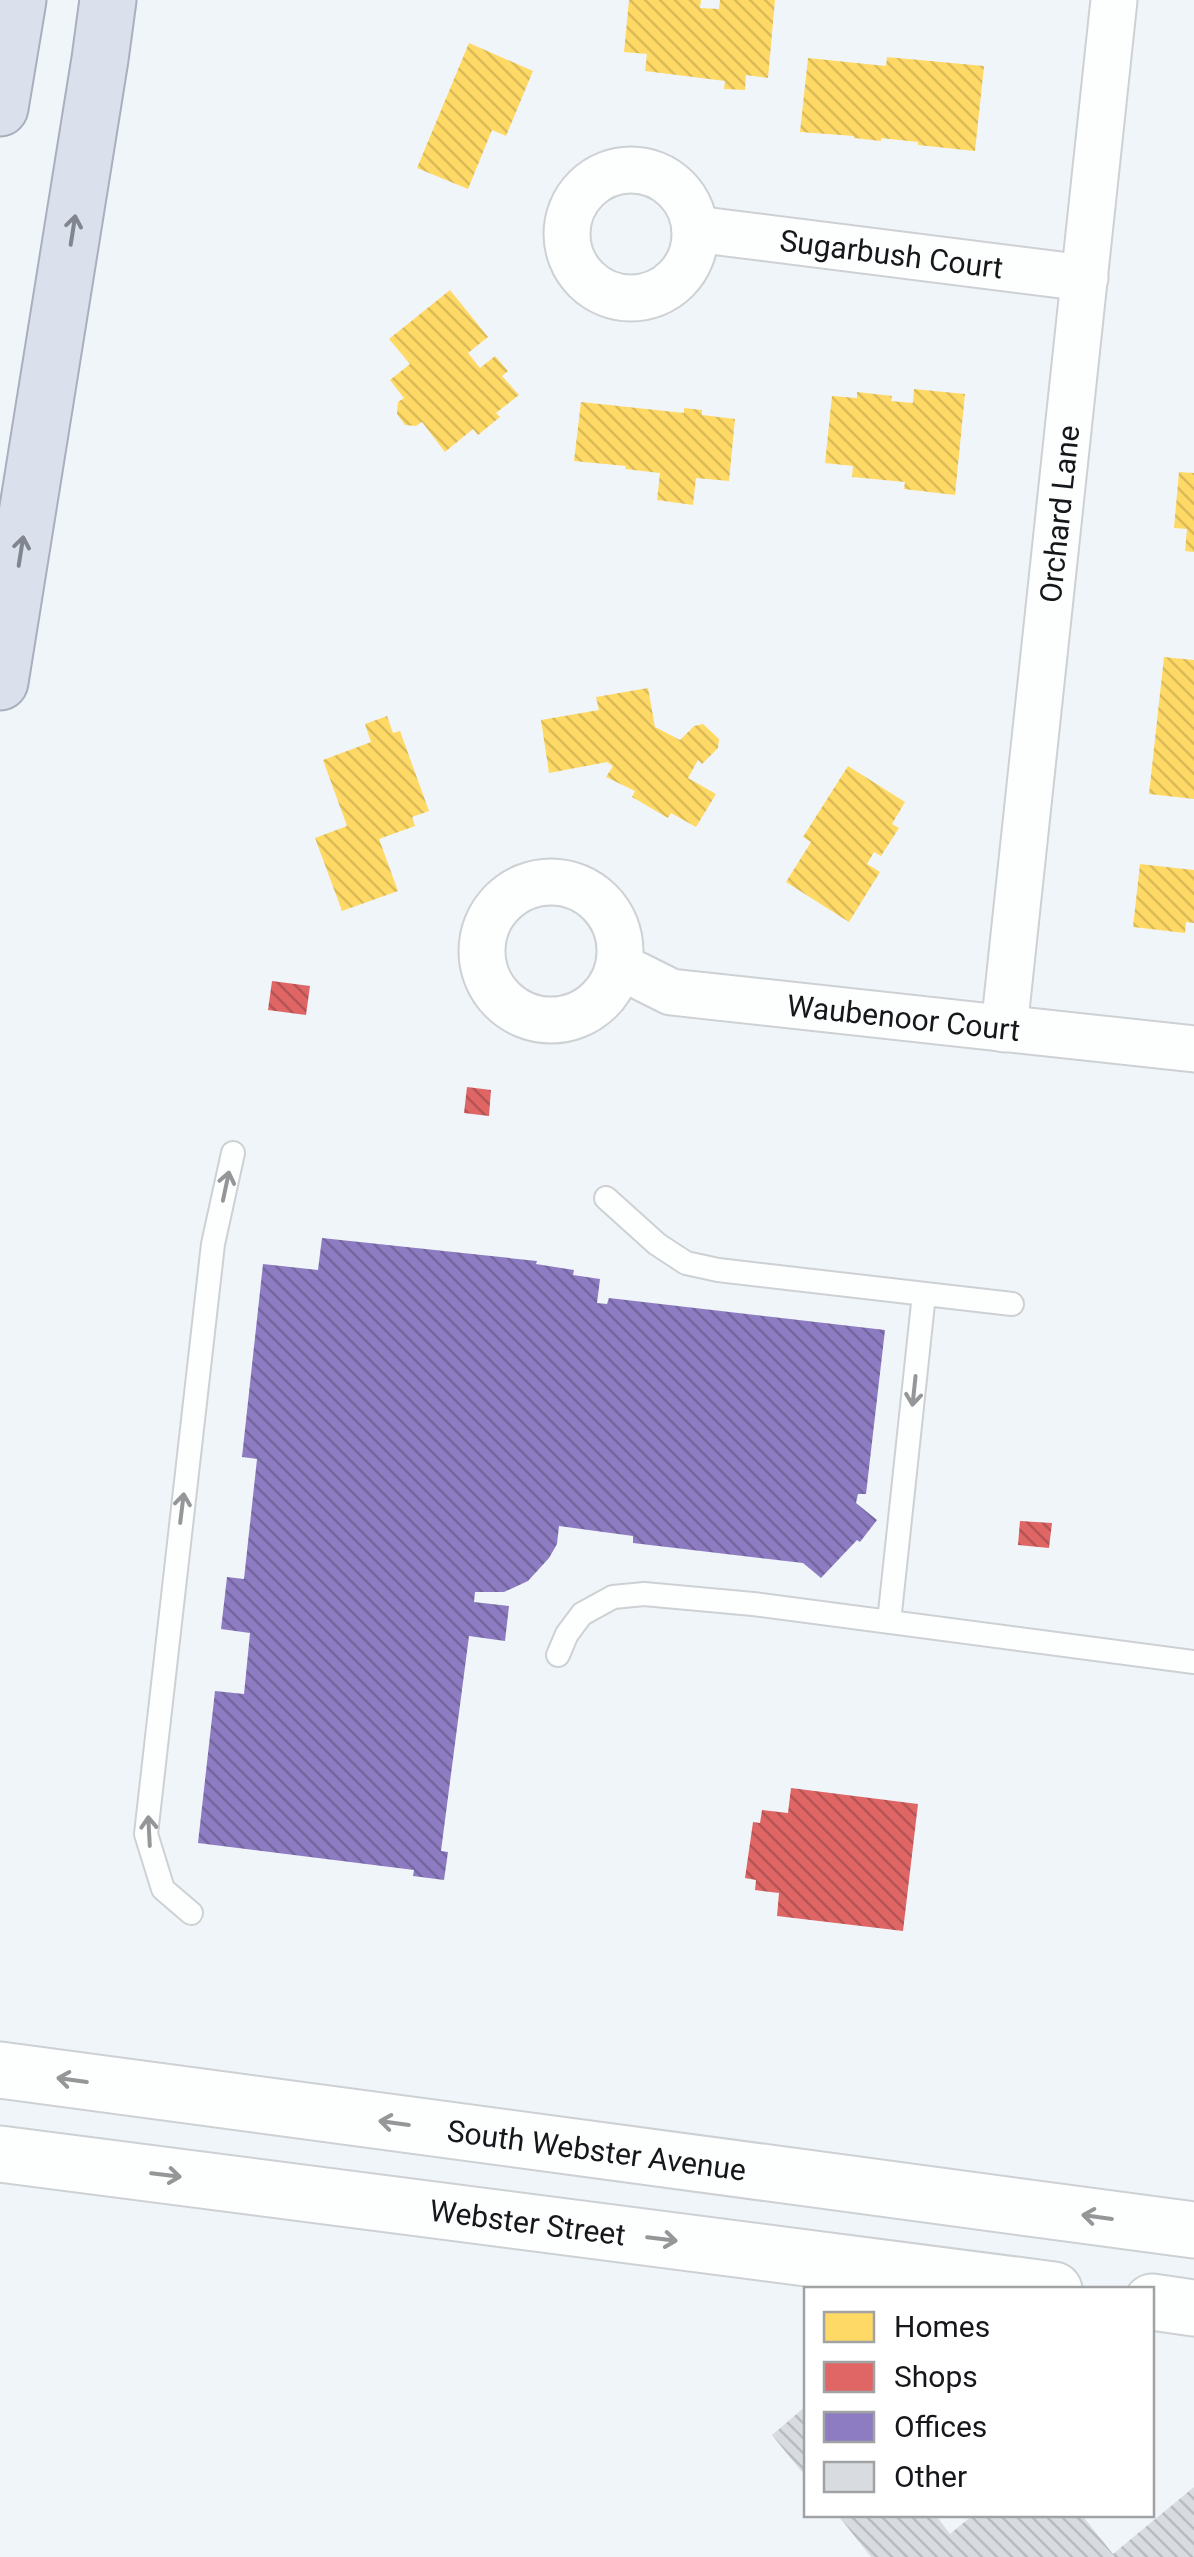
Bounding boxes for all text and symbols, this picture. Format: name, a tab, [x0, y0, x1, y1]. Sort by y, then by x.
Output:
one-way arrow	[64, 214, 82, 247]
street label: Sugarbush Court	[778, 222, 1005, 285]
street label: Orchard Lane	[1032, 423, 1086, 604]
one-way arrow	[12, 535, 31, 568]
street label: Waubenoor Court	[785, 987, 1022, 1047]
one-way arrow	[218, 1171, 236, 1203]
one-way arrow	[904, 1374, 923, 1406]
one-way arrow	[173, 1492, 192, 1525]
one-way arrow	[139, 1815, 158, 1848]
one-way arrow	[56, 2070, 88, 2088]
one-way arrow	[378, 2113, 410, 2132]
street label: South Webster Avenue	[445, 2113, 748, 2187]
one-way arrow	[149, 2167, 182, 2185]
street label: Webster Street	[428, 2192, 628, 2252]
one-way arrow	[1082, 2208, 1114, 2226]
one-way arrow	[645, 2230, 678, 2249]
legend	[804, 2287, 1154, 2517]
text: Homes	[894, 2309, 990, 2344]
text: Shops	[894, 2359, 978, 2394]
text: Offices	[894, 2409, 987, 2444]
text: Other	[894, 2459, 967, 2494]

